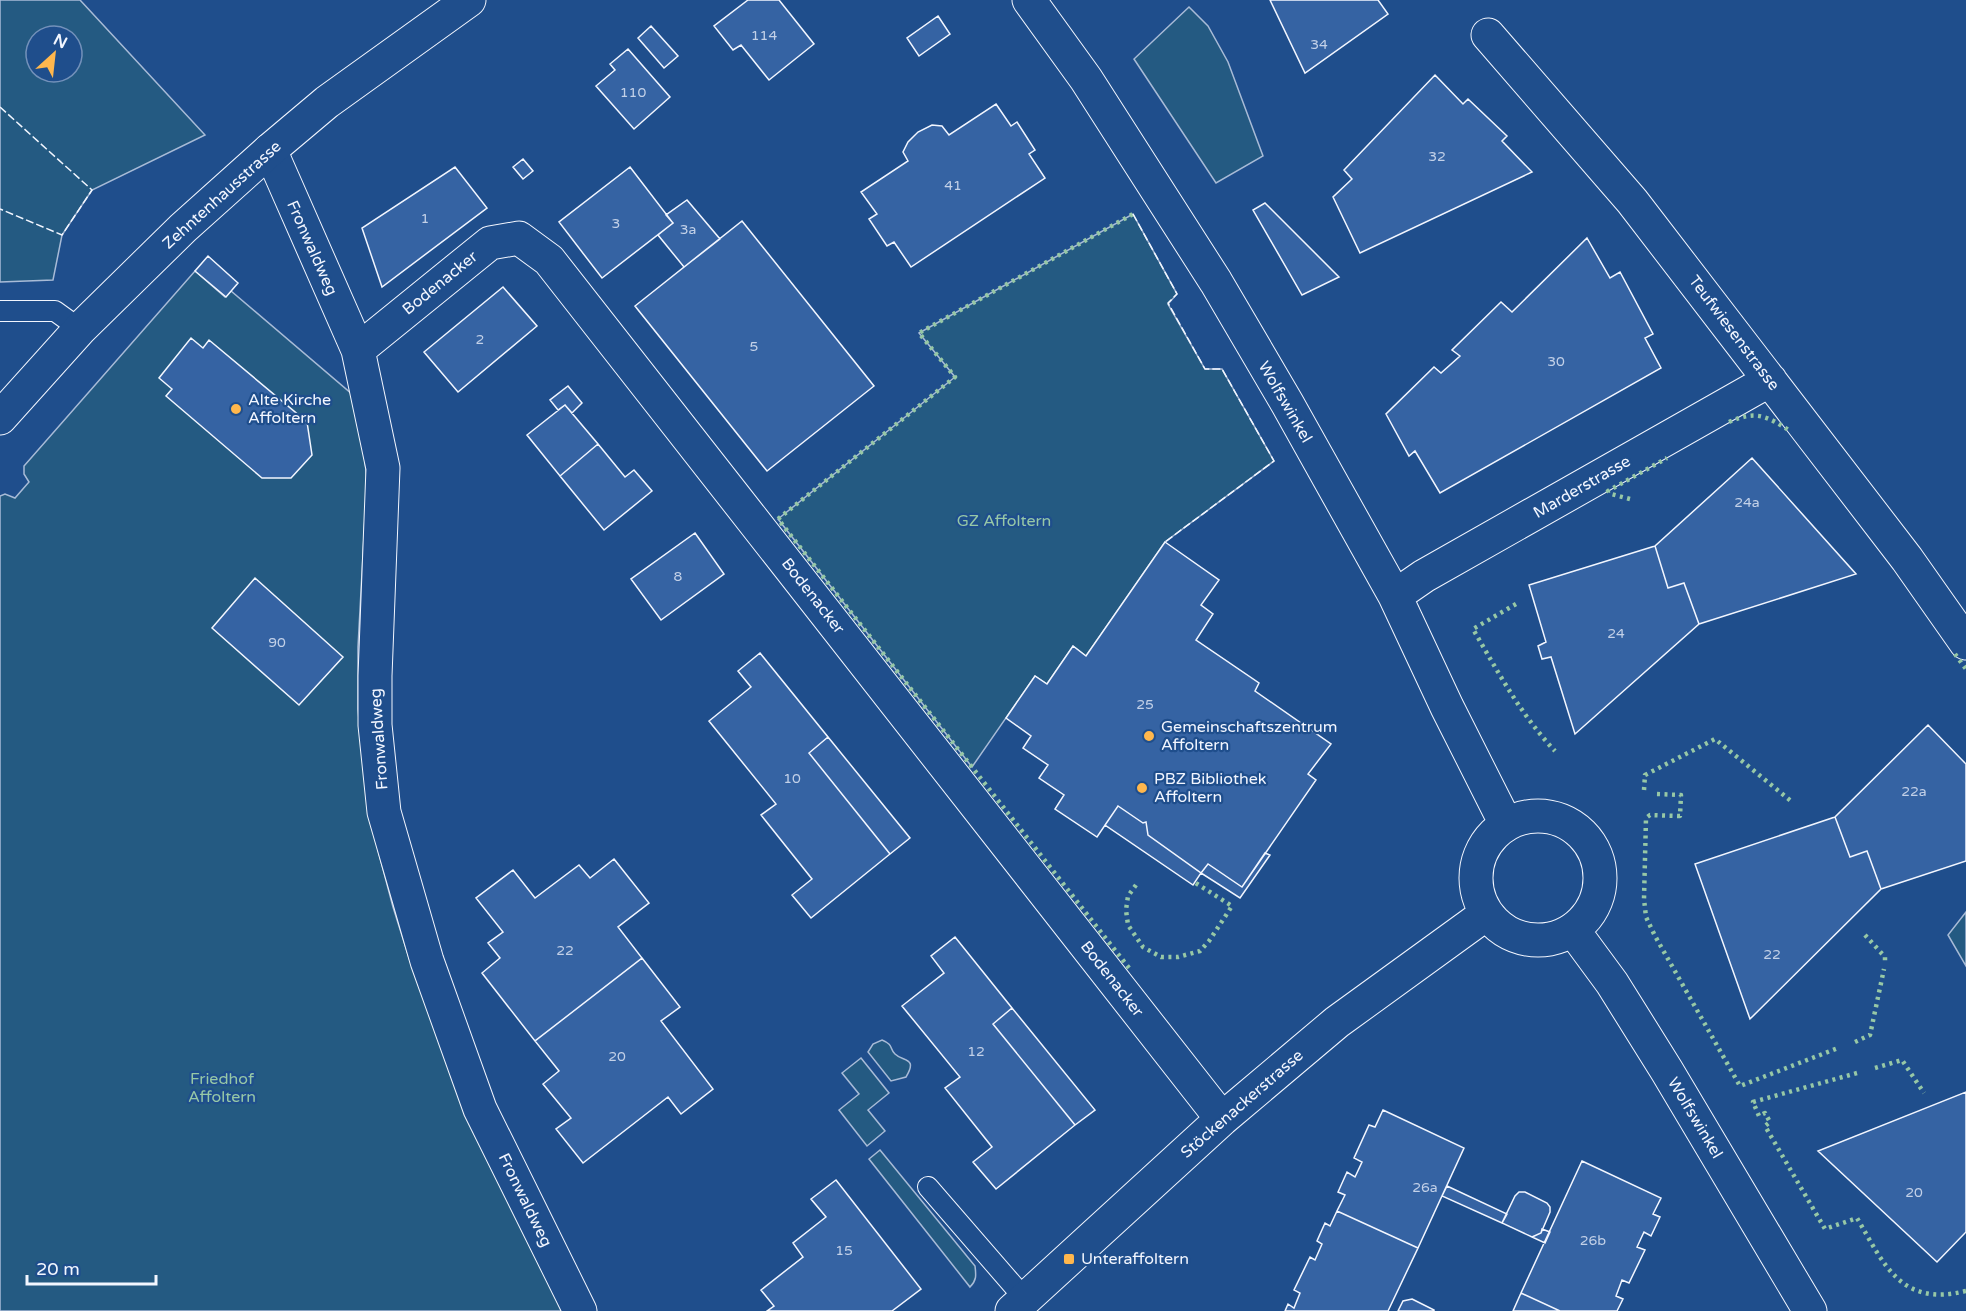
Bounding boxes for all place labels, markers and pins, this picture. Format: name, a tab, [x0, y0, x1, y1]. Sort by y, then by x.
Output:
place label: Alte Kirche Affoltern	[248, 390, 331, 428]
marker: Alte Kirche Affoltern	[229, 402, 243, 416]
place label: Gemeinschaftszentrum Affoltern	[1161, 717, 1337, 755]
marker: Gemeinschaftszentrum Affoltern	[1142, 729, 1156, 743]
place label: PBZ Bibliothek Affoltern	[1154, 769, 1267, 807]
marker: PBZ Bibliothek Affoltern	[1135, 781, 1149, 795]
place label: Unteraffoltern	[1081, 1249, 1189, 1269]
marker: Unteraffoltern	[1062, 1252, 1076, 1266]

